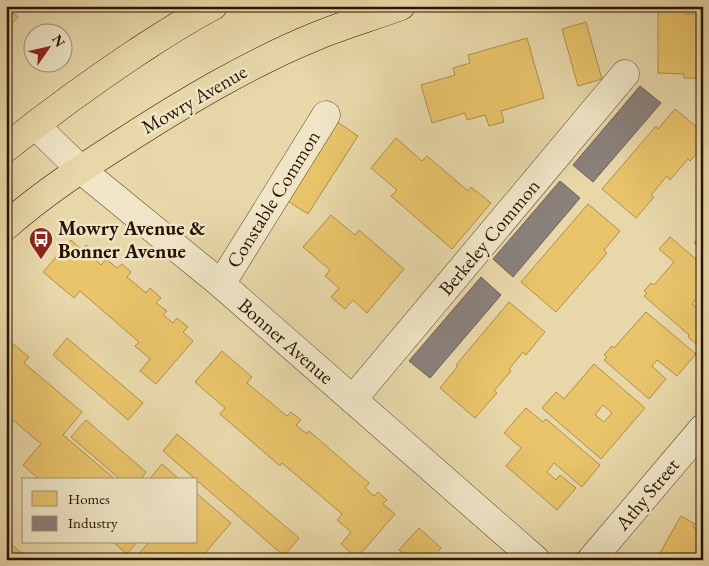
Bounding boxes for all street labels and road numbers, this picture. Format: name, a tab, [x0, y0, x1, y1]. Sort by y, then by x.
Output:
street label: Mowry Avenue	[137, 58, 252, 140]
street label: Constable Common	[220, 125, 326, 273]
street label: Berkeley Common	[433, 173, 546, 301]
street label: Bonner Avenue	[233, 292, 339, 390]
street label: Athy Street	[609, 452, 685, 536]

